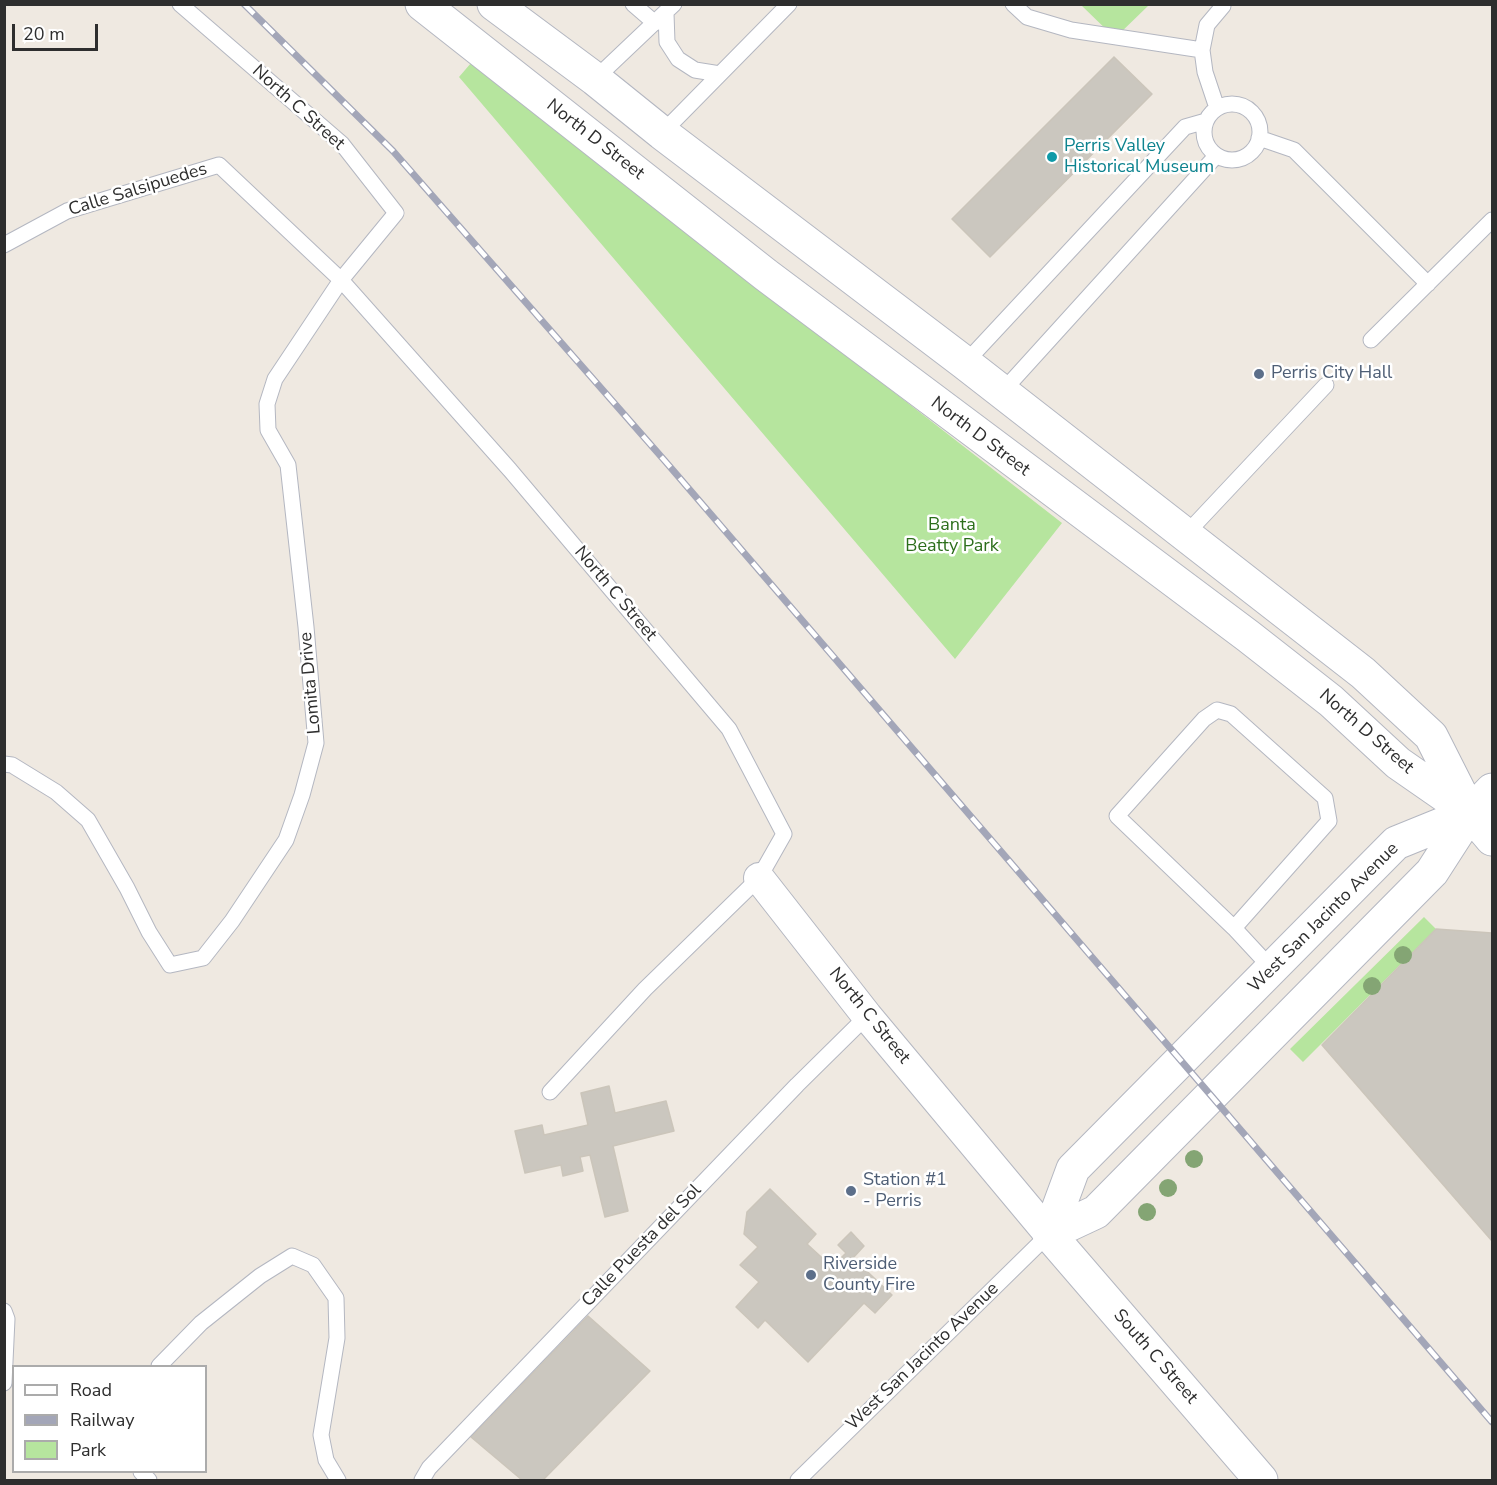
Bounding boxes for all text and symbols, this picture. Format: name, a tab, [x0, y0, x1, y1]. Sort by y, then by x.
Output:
scale bar	[15, 12, 100, 50]
text: 20 m	[23, 22, 65, 46]
street label: North C Street	[247, 61, 349, 155]
street label: North D Street	[542, 95, 648, 185]
place label: Perris Valley Historical Museum	[1064, 136, 1214, 178]
marker: Perris Valley Historical Museum	[1045, 150, 1059, 164]
street label: Calle Salsipuedes	[66, 159, 210, 221]
place label: Perris City Hall	[1271, 363, 1392, 385]
marker: Perris City Hall	[1252, 367, 1266, 381]
street label: North D Street	[926, 393, 1034, 481]
park label: Banta Beatty Park	[905, 515, 999, 558]
street label: North C Street	[569, 542, 661, 646]
street label: Lomita Drive	[296, 631, 326, 735]
street label: North D Street	[1314, 685, 1418, 779]
street label: West San Jacinto Avenue	[1244, 838, 1404, 998]
street label: North C Street	[824, 964, 914, 1068]
place label: Station #1 - Perris	[863, 1170, 947, 1212]
street label: Calle Puesta del Sol	[578, 1180, 706, 1312]
marker: Station #1 - Perris	[844, 1184, 858, 1198]
place label: Riverside County Fire	[823, 1254, 915, 1296]
marker: Riverside County Fire	[804, 1268, 818, 1282]
street label: West San Jacinto Avenue	[842, 1279, 1004, 1435]
street label: South C Street	[1108, 1305, 1202, 1409]
legend	[12, 1365, 207, 1473]
text: Road	[70, 1378, 112, 1402]
text: Railway	[70, 1408, 135, 1432]
text: Park	[70, 1438, 106, 1462]

